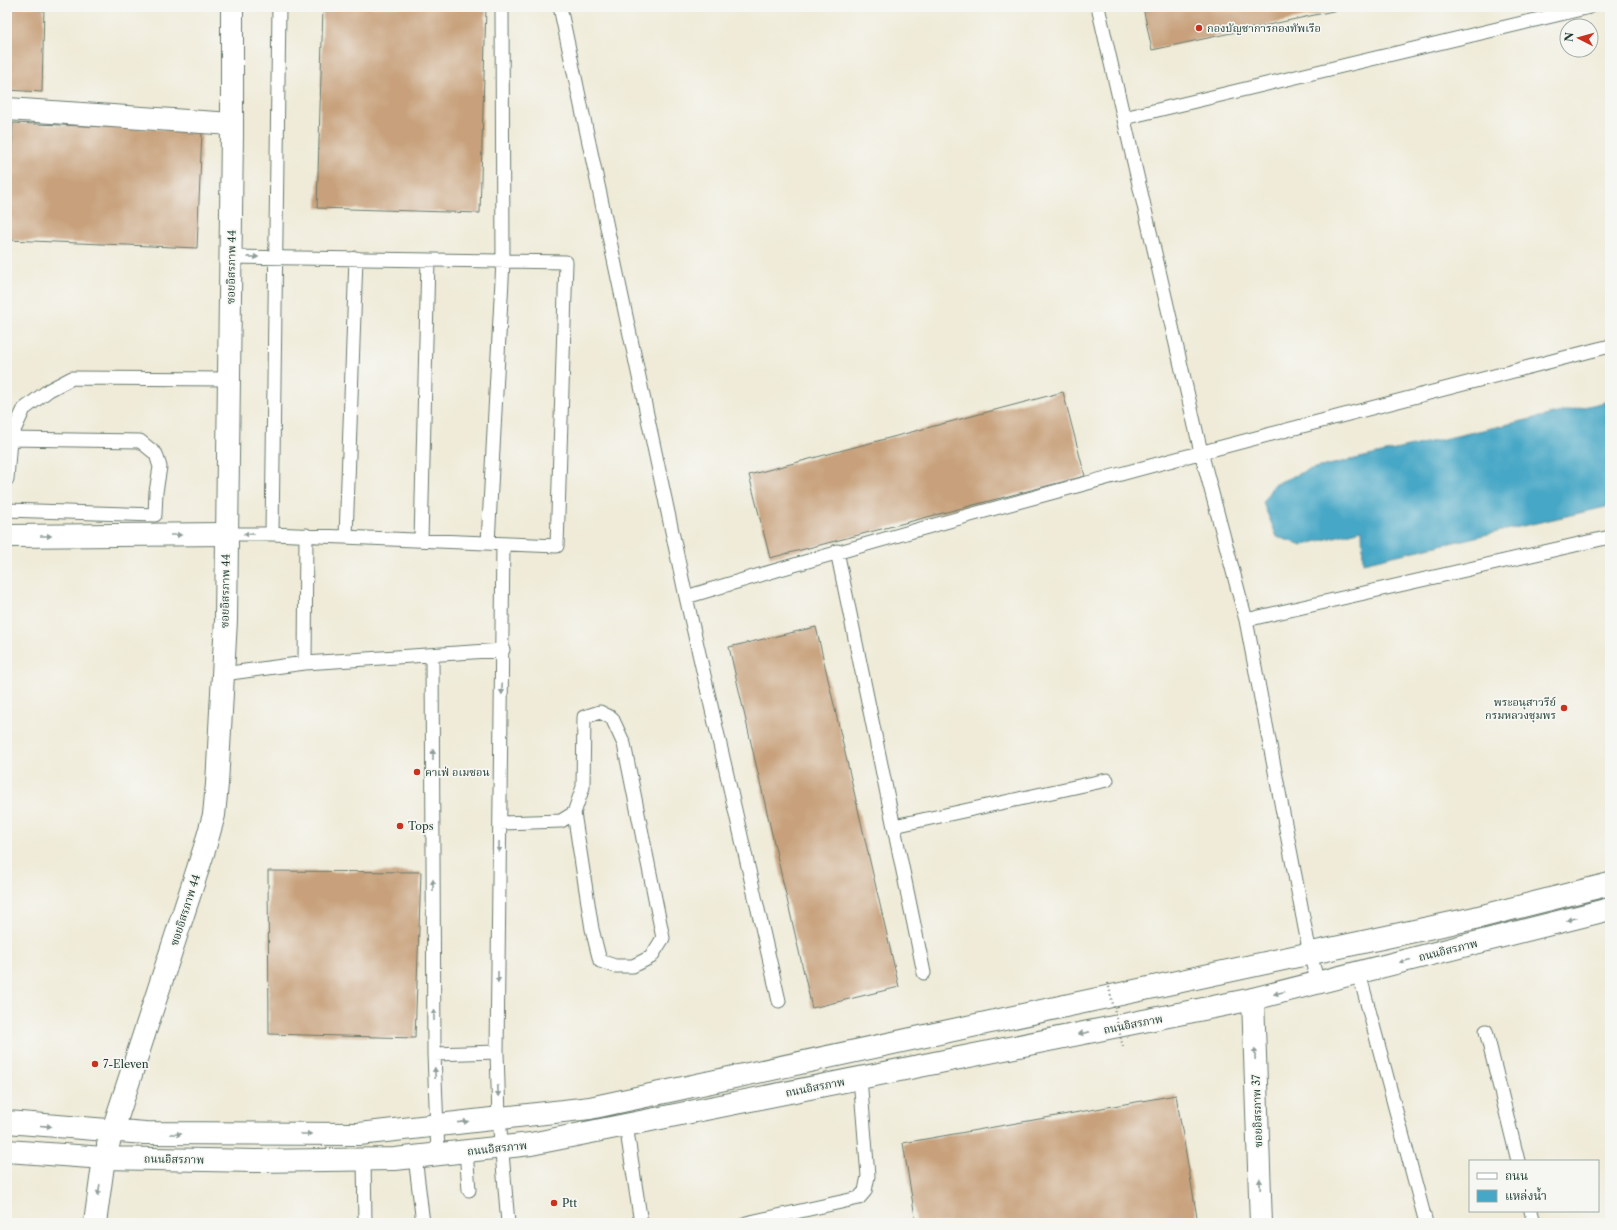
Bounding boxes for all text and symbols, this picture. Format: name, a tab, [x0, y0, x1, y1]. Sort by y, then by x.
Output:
north arrow	[1559, 18, 1599, 58]
place label: กองบัญชาการกองทัพเรือ	[1207, 21, 1321, 35]
marker: กองบัญชาการกองทัพเรือ	[1194, 23, 1204, 33]
text: N	[1562, 31, 1577, 42]
street label: ซอยอิสรภาพ 44	[223, 230, 239, 304]
one-way arrow	[247, 254, 260, 260]
one-way arrow	[170, 531, 182, 538]
one-way arrow	[242, 531, 255, 537]
one-way arrow	[40, 532, 52, 539]
street label: ซอยอิสรภาพ 44	[217, 554, 233, 628]
one-way arrow	[499, 683, 505, 696]
place label: พระอนุสาวรีย์ กรมหลวงชุมพร	[1485, 695, 1556, 723]
marker: พระอนุสาวรีย์ กรมหลวงชุมพร	[1559, 703, 1569, 713]
one-way arrow	[430, 748, 436, 761]
place label: คาเฟ่ อเมซอน	[425, 765, 490, 779]
marker: คาเฟ่ อเมซอน	[412, 767, 422, 777]
place label: Tops	[408, 819, 434, 833]
marker: Tops	[395, 821, 405, 831]
one-way arrow	[496, 841, 502, 854]
street label: ซอยอิสรภาพ 44	[167, 872, 203, 948]
one-way arrow	[430, 878, 436, 891]
one-way arrow	[1566, 916, 1578, 922]
street label: ถนนอิสรภาพ	[1417, 936, 1479, 964]
one-way arrow	[1399, 959, 1412, 965]
one-way arrow	[495, 971, 501, 984]
one-way arrow	[1273, 990, 1285, 996]
one-way arrow	[431, 1008, 437, 1021]
street label: ถนนอิสรภาพ	[1102, 1011, 1164, 1037]
one-way arrow	[1077, 1031, 1090, 1037]
one-way arrow	[1252, 1047, 1258, 1060]
place label: 7-Eleven	[103, 1057, 149, 1071]
marker: 7-Eleven	[90, 1059, 100, 1069]
one-way arrow	[431, 1067, 438, 1079]
street label: ถนนอิสรภาพ	[784, 1074, 846, 1100]
street label: ซอยอิสรภาพ 37	[1249, 1074, 1265, 1148]
one-way arrow	[495, 1085, 501, 1098]
one-way arrow	[457, 1119, 469, 1125]
one-way arrow	[40, 1122, 52, 1129]
one-way arrow	[170, 1130, 182, 1137]
one-way arrow	[300, 1131, 313, 1137]
street label: ถนนอิสรภาพ	[466, 1138, 528, 1158]
street label: ถนนอิสรภาพ	[144, 1151, 204, 1167]
legend	[1469, 1160, 1599, 1212]
text: ถนน	[1505, 1168, 1528, 1183]
one-way arrow	[1256, 1178, 1263, 1190]
one-way arrow	[96, 1184, 102, 1197]
text: แหล่งน้ำ	[1505, 1187, 1547, 1203]
place label: Ptt	[562, 1196, 577, 1210]
marker: Ptt	[549, 1198, 559, 1208]

